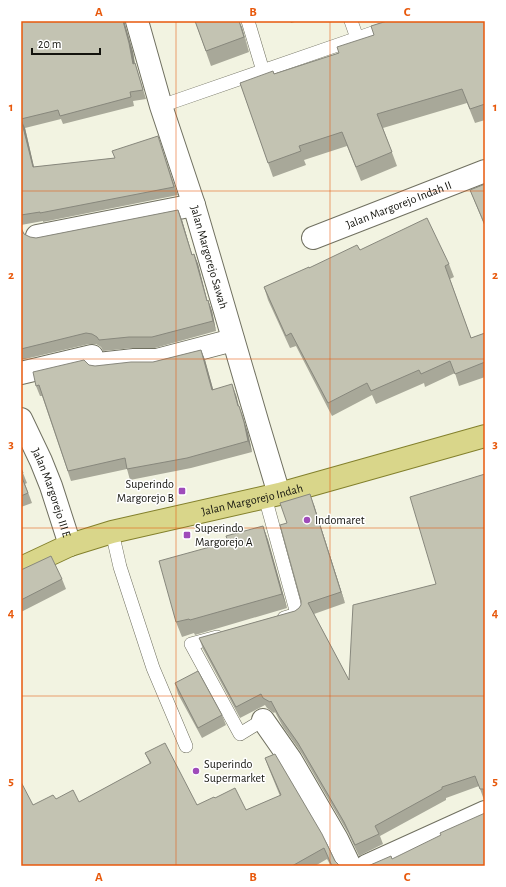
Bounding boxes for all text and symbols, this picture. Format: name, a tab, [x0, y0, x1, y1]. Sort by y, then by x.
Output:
text: A	[95, 6, 103, 19]
text: B	[249, 6, 257, 19]
text: C	[404, 6, 411, 19]
scale bar	[32, 30, 100, 56]
text: 20 m	[38, 38, 61, 50]
text: 1	[9, 101, 13, 114]
text: 1	[493, 101, 497, 114]
street label: Jalan Margorejo Indah II	[344, 179, 453, 231]
street label: Jalan Margorejo Sawah	[188, 204, 230, 310]
text: 2	[8, 269, 14, 282]
text: 2	[492, 269, 498, 282]
text: 3	[8, 438, 14, 451]
text: 3	[492, 438, 498, 451]
street label: Jalan Margorejo III E	[30, 446, 73, 539]
place label: Superindo Margorejo B	[117, 478, 174, 505]
street label: Jalan Margorejo Indah	[200, 482, 304, 517]
marker: Superindo Margorejo B	[177, 486, 187, 496]
place label: Indomaret	[315, 514, 365, 526]
marker: Indomaret	[302, 515, 312, 525]
place label: Superindo Margorejo A	[195, 522, 253, 549]
marker: Superindo Margorejo A	[182, 530, 192, 540]
text: 4	[8, 607, 15, 620]
text: 4	[492, 607, 499, 620]
place label: Superindo Supermarket	[204, 758, 265, 784]
marker: Superindo Supermarket	[191, 766, 201, 776]
text: 5	[8, 775, 14, 788]
text: 5	[492, 775, 498, 788]
text: A	[95, 871, 103, 884]
text: B	[249, 871, 257, 884]
text: C	[404, 871, 411, 884]

